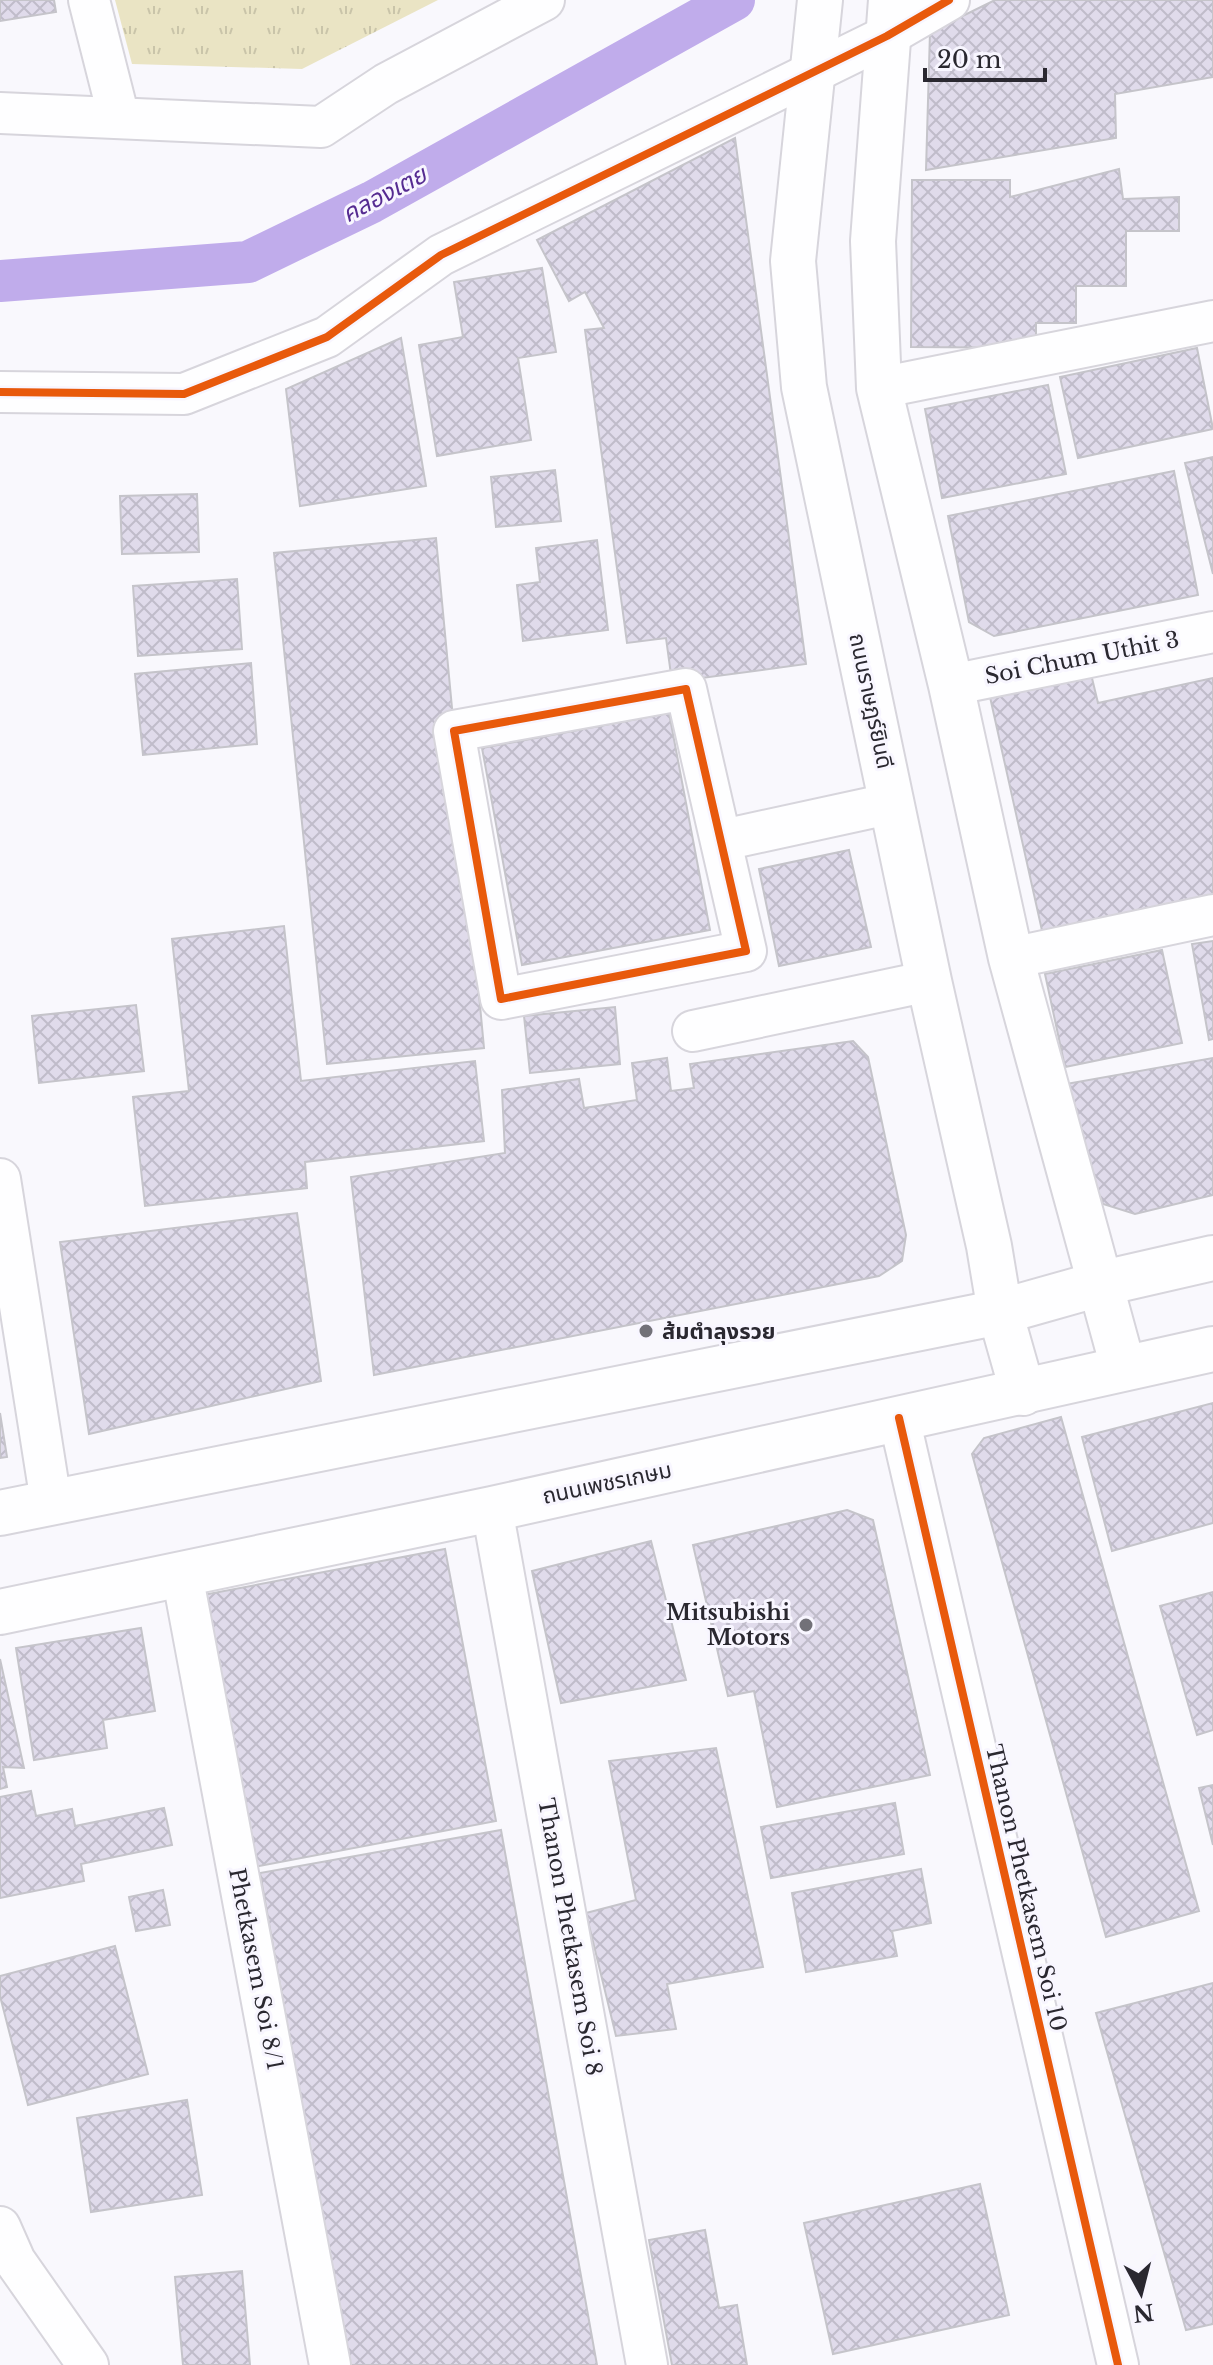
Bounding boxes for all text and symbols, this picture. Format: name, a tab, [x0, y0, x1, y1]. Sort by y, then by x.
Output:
scale bar	[925, 32, 1045, 82]
text: 20 m	[937, 45, 1002, 74]
water label: คลองเตย	[337, 159, 433, 228]
street label: Soi Chum Uthit 3	[983, 626, 1181, 690]
street label: ถนนราษฎร์ยินดี	[843, 631, 899, 771]
place label: ส้มตำลุงรวย	[662, 1318, 776, 1345]
marker: ส้มตำลุงรวย	[637, 1322, 655, 1340]
street label: ถนนเพชรเกษม	[540, 1456, 674, 1510]
place label: Mitsubishi Motors	[666, 1599, 790, 1651]
marker: Mitsubishi Motors	[797, 1616, 815, 1634]
street label: Thanon Phetkasem Soi 10	[980, 1742, 1072, 2034]
street label: Thanon Phetkasem Soi 8	[532, 1796, 608, 2078]
street label: Phetkasem Soi 8/1	[223, 1866, 289, 2072]
north arrow	[1101, 2253, 1181, 2333]
text: N	[1131, 2298, 1155, 2327]

